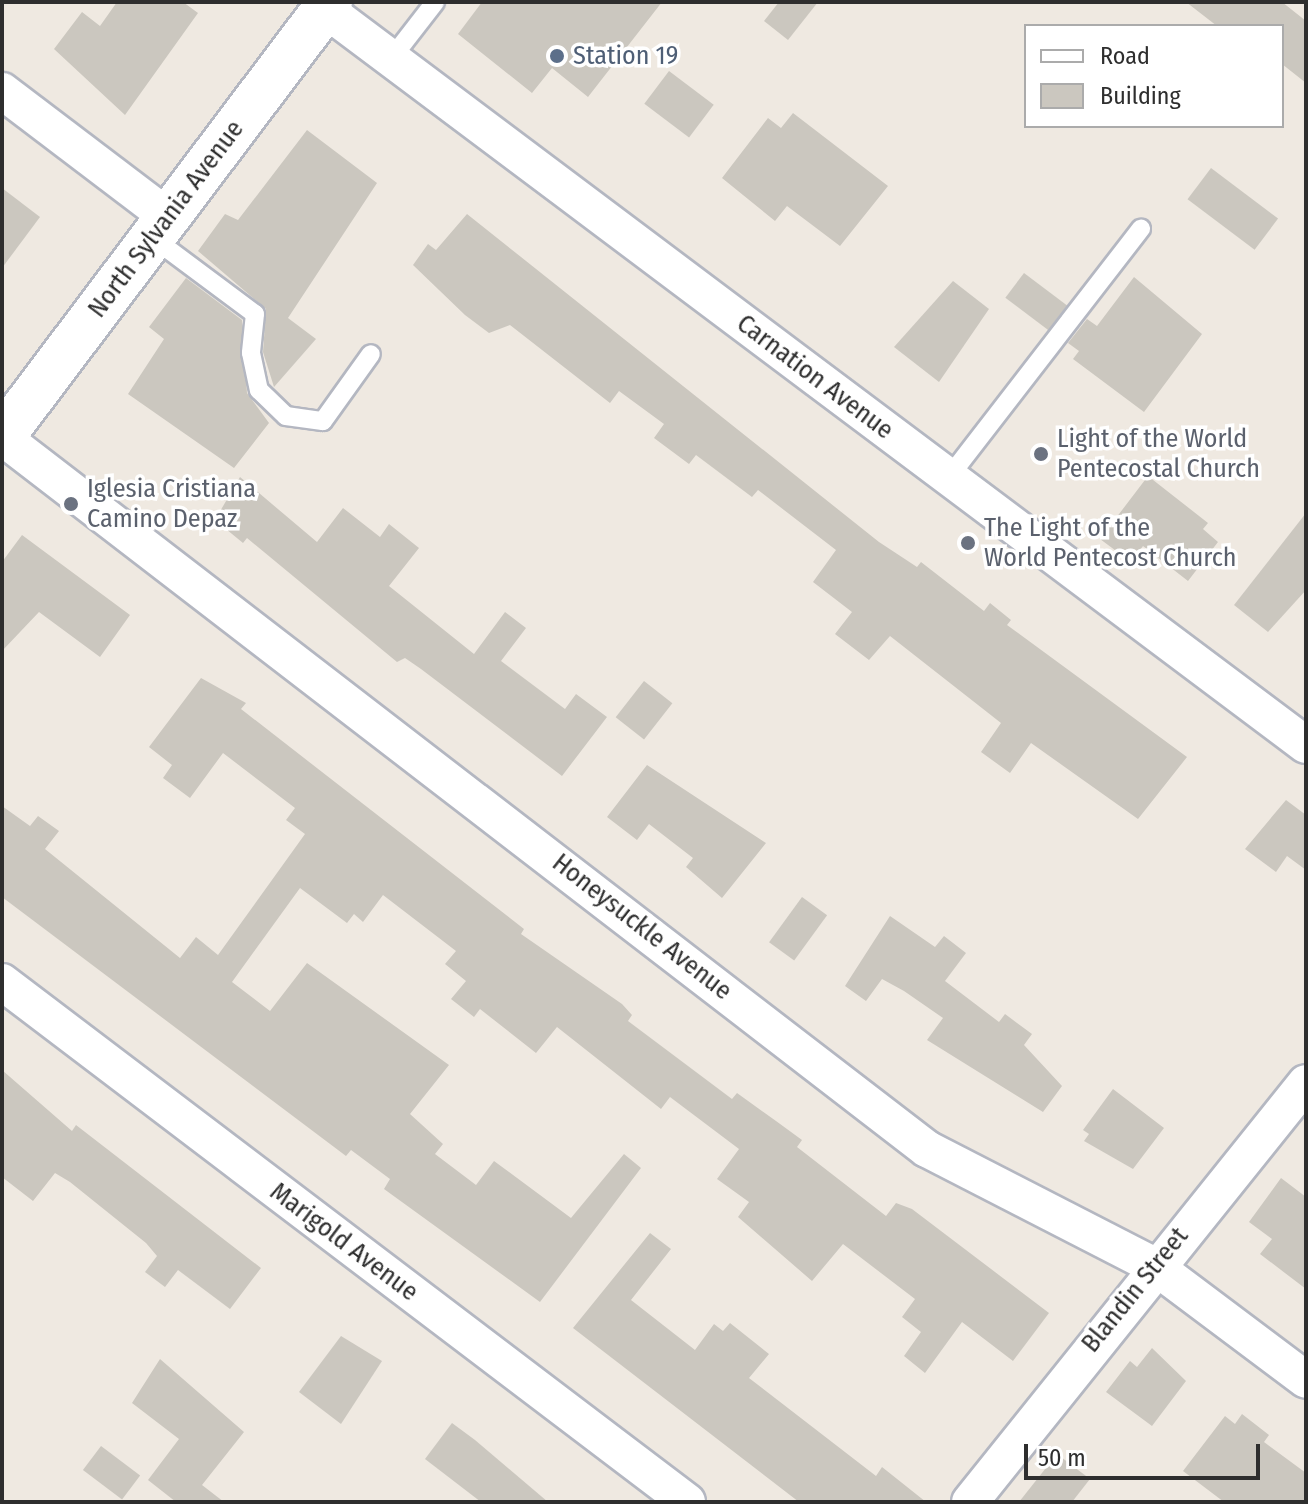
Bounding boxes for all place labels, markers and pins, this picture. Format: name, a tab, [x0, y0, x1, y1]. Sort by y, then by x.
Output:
place label: Station 19	[573, 40, 678, 72]
marker: Station 19	[548, 47, 566, 65]
place label: Light of the World Pentecostal Church	[1057, 423, 1260, 484]
marker: Light of the World Pentecostal Church	[1032, 445, 1050, 463]
place label: Iglesia Cristiana Camino Depaz	[87, 473, 256, 534]
marker: Iglesia Cristiana Camino Depaz	[62, 495, 80, 513]
place label: The Light of the World Pentecost Church	[984, 512, 1237, 574]
marker: The Light of the World Pentecost Church	[959, 534, 977, 552]

